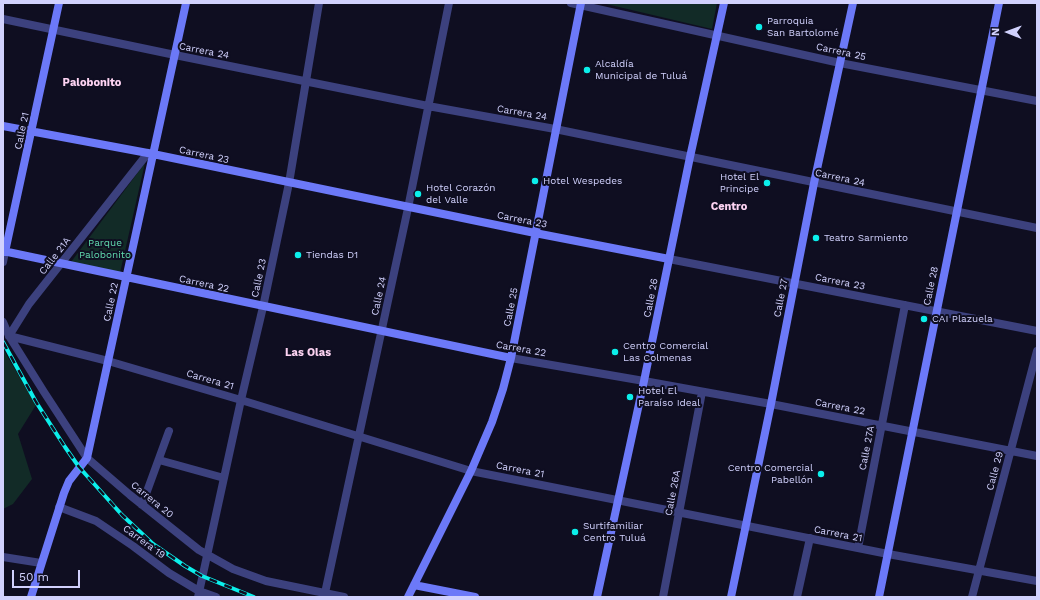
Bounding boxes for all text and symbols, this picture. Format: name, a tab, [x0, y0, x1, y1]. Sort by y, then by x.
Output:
north arrow	[988, 12, 1028, 52]
place label: Parroquia San Bartolomé	[767, 15, 839, 38]
marker: Parroquia San Bartolomé	[754, 22, 764, 32]
text: N	[989, 28, 1002, 36]
street label: Carrera 24	[178, 40, 230, 62]
street label: Carrera 25	[815, 41, 867, 63]
place label: Alcaldía Municipal de Tuluá	[595, 58, 687, 82]
marker: Alcaldía Municipal de Tuluá	[582, 65, 592, 75]
district label: Palobonito	[63, 76, 121, 90]
street label: Carrera 24	[496, 103, 548, 123]
street label: Calle 21	[12, 111, 32, 151]
street label: Carrera 23	[178, 144, 230, 166]
street label: Carrera 24	[814, 167, 866, 189]
place label: Hotel El Principe	[720, 171, 759, 194]
place label: Hotel Wespedes	[543, 175, 622, 187]
marker: Hotel Wespedes	[530, 176, 540, 186]
marker: Hotel El Principe	[762, 178, 772, 188]
place label: Hotel Corazón del Valle	[426, 182, 496, 206]
marker: Hotel Corazón del Valle	[413, 189, 423, 199]
district label: Centro	[711, 200, 747, 214]
street label: Carrera 23	[496, 209, 548, 231]
place label: Teatro Sarmiento	[824, 232, 908, 244]
marker: Teatro Sarmiento	[811, 233, 821, 243]
street label: Calle 21A	[37, 235, 73, 277]
park label: Parque Palobonito	[79, 237, 131, 260]
place label: Tiendas D1	[306, 249, 358, 261]
marker: Tiendas D1	[293, 250, 303, 260]
street label: Calle 23	[249, 257, 269, 299]
street label: Calle 28	[921, 265, 941, 307]
street label: Carrera 23	[814, 271, 866, 293]
street label: Carrera 22	[178, 273, 230, 295]
street label: Calle 24	[369, 275, 389, 317]
street label: Calle 26	[641, 277, 661, 319]
street label: Calle 27	[771, 278, 791, 318]
street label: Calle 22	[101, 281, 121, 323]
street label: Calle 25	[501, 286, 521, 328]
place label: CAI Plazuela	[932, 313, 993, 325]
marker: CAI Plazuela	[919, 314, 929, 324]
street label: Carrera 22	[495, 339, 547, 359]
place label: Centro Comercial Las Colmenas	[623, 340, 708, 364]
district label: Las Olas	[285, 346, 331, 360]
marker: Centro Comercial Las Colmenas	[610, 347, 620, 357]
street label: Carrera 21	[185, 367, 235, 393]
place label: Hotel El Paraíso Ideal	[638, 385, 700, 408]
marker: Hotel El Paraíso Ideal	[625, 392, 635, 402]
street label: Carrera 22	[814, 396, 866, 418]
street label: Calle 27A	[857, 425, 877, 471]
street label: Calle 29	[984, 450, 1006, 492]
street label: Carrera 21	[495, 459, 545, 481]
place label: Centro Comercial Pabellón	[728, 462, 813, 486]
street label: Calle 26A	[663, 469, 683, 517]
marker: Centro Comercial Pabellón	[816, 469, 826, 479]
street label: Carrera 20	[128, 479, 176, 521]
place label: Surtifamiliar Centro Tuluá	[583, 520, 646, 544]
street label: Carrera 19	[121, 523, 167, 561]
street label: Carrera 21	[813, 523, 863, 545]
marker: Surtifamiliar Centro Tuluá	[570, 527, 580, 537]
scale bar	[14, 562, 82, 588]
text: 50 m	[19, 570, 49, 584]

